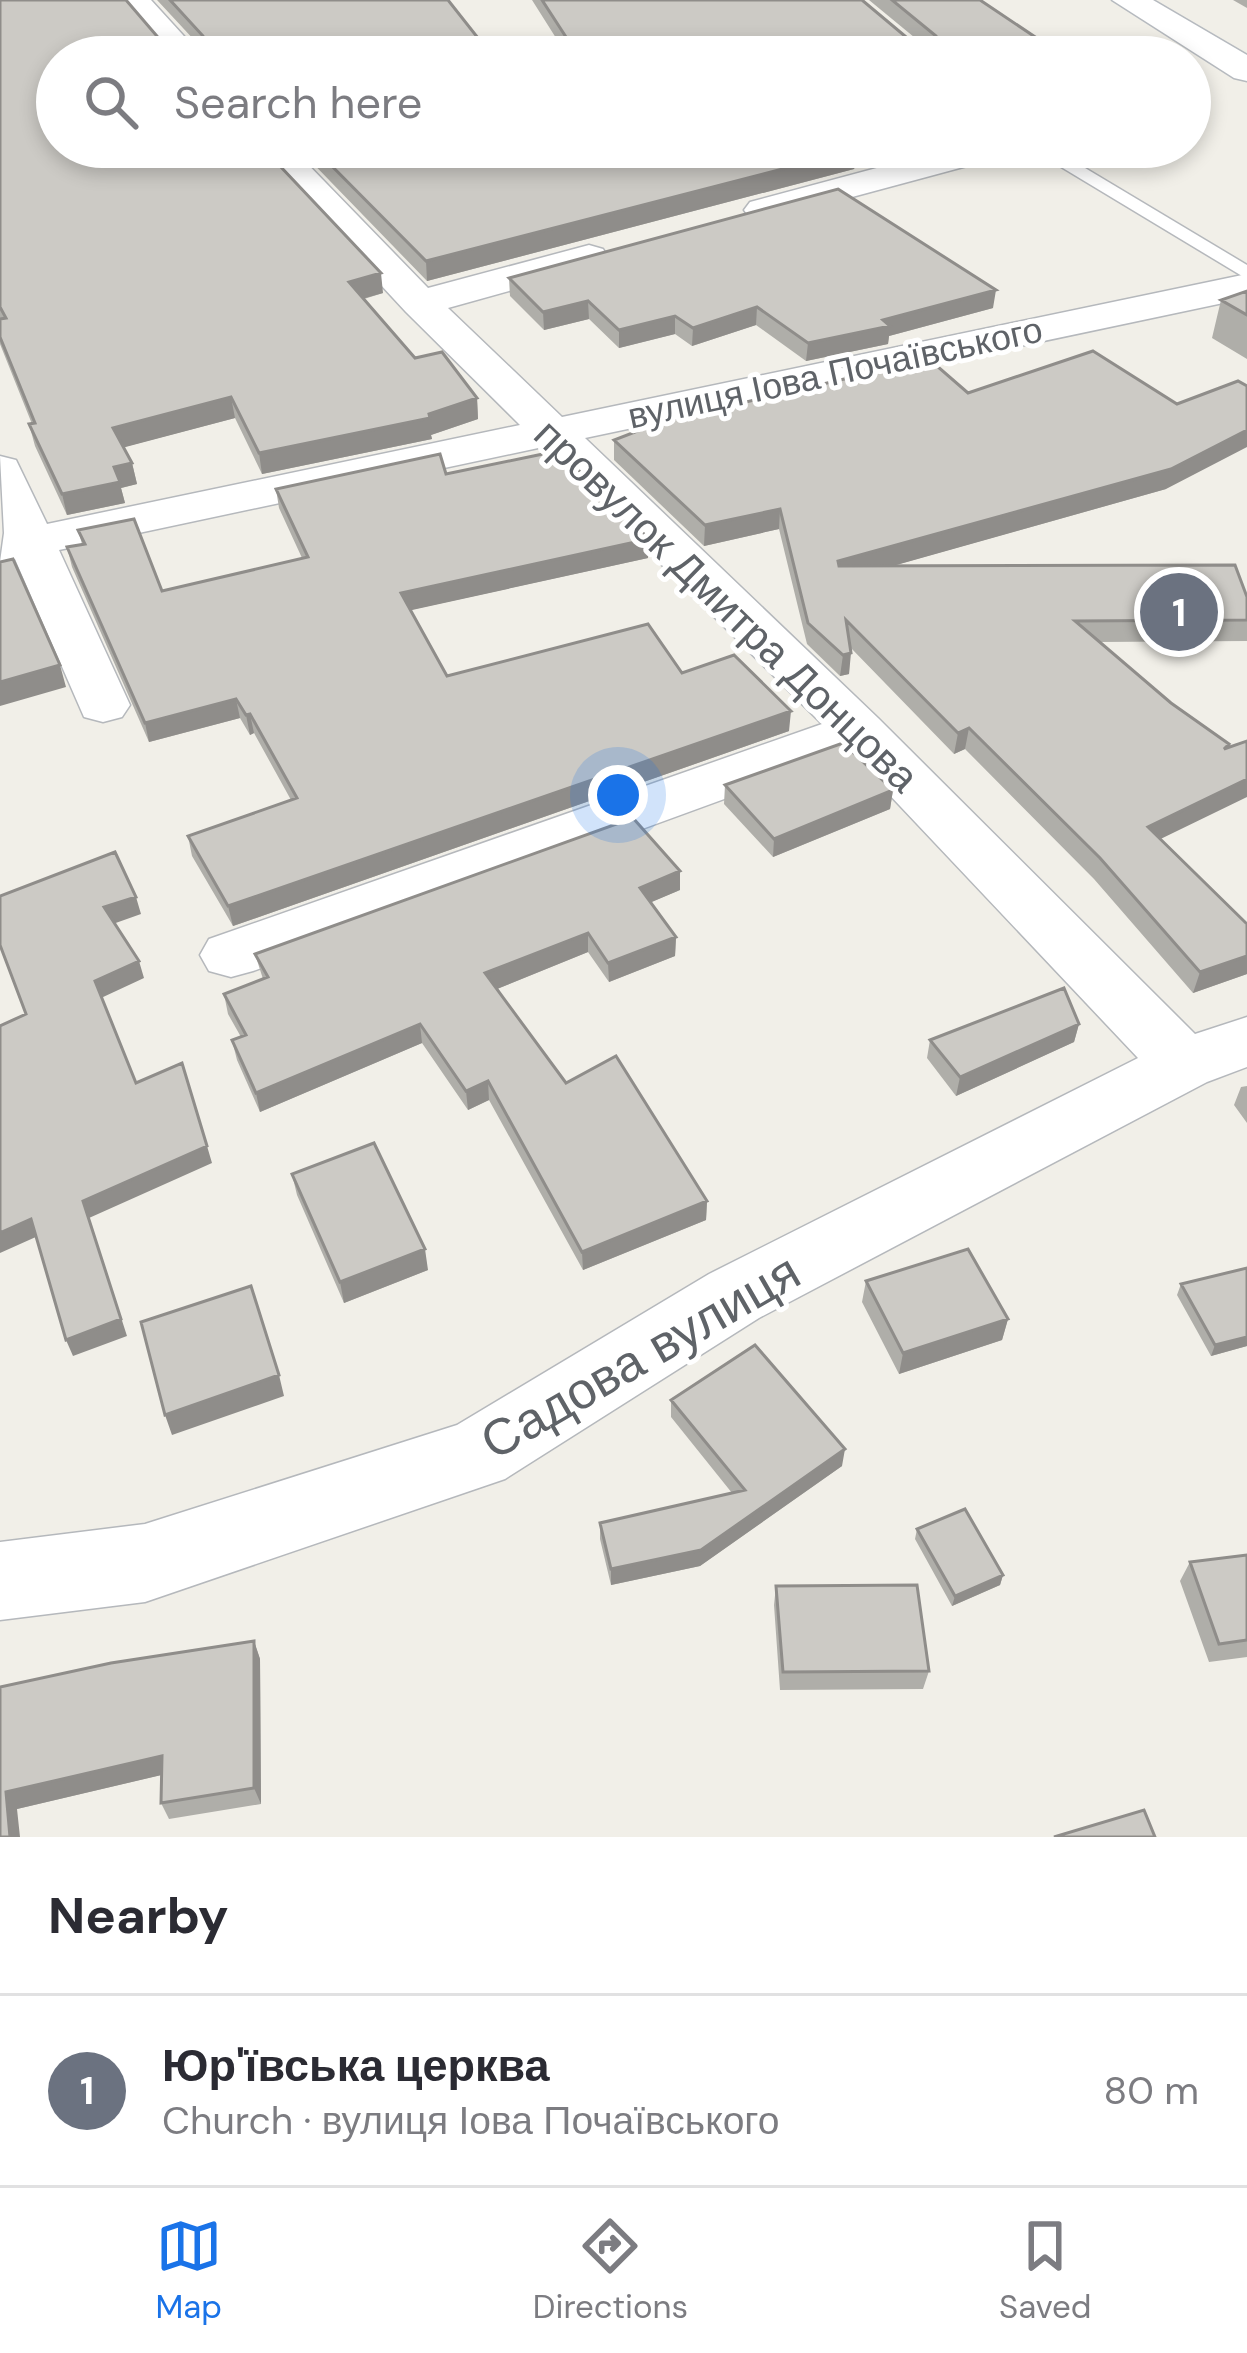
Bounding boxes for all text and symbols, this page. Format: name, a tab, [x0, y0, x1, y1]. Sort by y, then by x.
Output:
search box	[36, 36, 1211, 168]
icon: search	[78, 69, 144, 135]
text: Search here	[174, 73, 422, 132]
street label: вулиця Іова Почаївського	[624, 306, 1047, 439]
street label: провулок Дмитра Донцова	[523, 407, 931, 804]
pin: 1	[1140, 567, 1218, 657]
your location	[588, 765, 648, 825]
street label: Садова вулиця	[469, 1238, 812, 1475]
text: Nearby	[48, 1882, 229, 1949]
text: Юр'ївська церква	[162, 2036, 550, 2095]
text: 1	[80, 2065, 94, 2116]
text: 80 m	[1103, 2065, 1199, 2116]
text: Church · вулиця Іова Почаївського	[162, 2095, 779, 2146]
tab: Map	[155, 2213, 222, 2328]
tab: Directions	[533, 2213, 688, 2328]
tab: Saved	[999, 2213, 1092, 2328]

